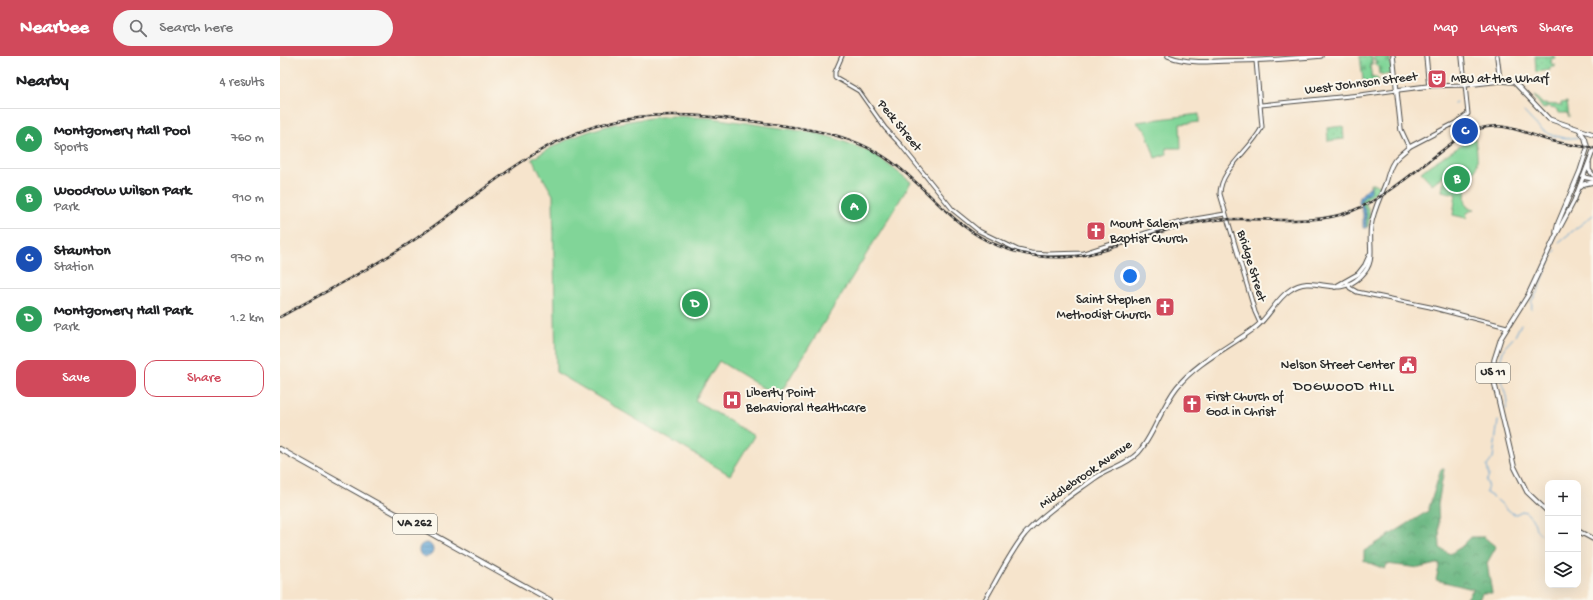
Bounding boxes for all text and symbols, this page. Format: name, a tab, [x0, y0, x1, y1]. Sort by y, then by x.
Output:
search box	[113, 10, 393, 46]
text: Nearbee	[20, 17, 89, 40]
icon: search	[127, 17, 149, 39]
text: Search here	[159, 19, 233, 37]
text: Map	[1434, 20, 1458, 37]
text: Layers	[1480, 20, 1517, 37]
text: Share	[1539, 20, 1573, 37]
theatre icon: MBU at the Wharf	[1426, 68, 1448, 90]
street label: West Johnson Street	[1304, 69, 1420, 98]
text: Nearby	[16, 72, 69, 92]
place label: MBU at the Wharf	[1451, 72, 1550, 87]
text: 4 results	[220, 75, 264, 90]
street label: Peck Street	[873, 96, 925, 156]
pin: C	[1452, 116, 1478, 146]
text: Montgomery Hall Pool	[54, 122, 191, 140]
text: A	[25, 131, 33, 146]
text: 760 m	[231, 131, 264, 146]
text: Sports	[54, 140, 88, 155]
pin: B	[1444, 164, 1470, 194]
text: Woodrow Wilson Park	[54, 182, 191, 200]
text: B	[26, 191, 32, 206]
text: 910 m	[233, 191, 264, 206]
pin: A	[841, 192, 867, 222]
text: Park	[54, 200, 79, 215]
place label: Mount Salem Baptist Church	[1109, 217, 1188, 247]
church icon: Mount Salem Baptist Church	[1085, 220, 1107, 242]
street label: Bridge Street	[1233, 228, 1269, 305]
text: Staunton	[54, 242, 111, 260]
text: C	[25, 251, 33, 266]
text: 970 m	[231, 251, 264, 266]
text: Station	[54, 260, 94, 275]
your location	[1120, 266, 1140, 286]
pin: D	[682, 289, 708, 319]
place label: Saint Stephen Methodist Church	[1056, 293, 1152, 323]
church icon: Saint Stephen Methodist Church	[1154, 296, 1176, 318]
text: Montgomery Hall Park	[54, 302, 192, 320]
text: D	[25, 311, 33, 326]
text: 1.2 km	[230, 311, 264, 326]
text: Park	[54, 320, 79, 335]
public building icon: Nelson Street Center	[1397, 354, 1419, 376]
place label: Nelson Street Center	[1281, 358, 1395, 373]
button: Save	[16, 360, 136, 397]
button: Share	[144, 360, 264, 397]
road number: US 11	[1476, 363, 1510, 383]
district label: DOGWOOD HILL	[1292, 379, 1395, 396]
place label: Liberty Point Behavioral Healthcare	[745, 386, 866, 416]
hospital icon: Liberty Point Behavioral Healthcare	[721, 389, 743, 411]
place label: First Church of God in Christ	[1205, 390, 1284, 420]
church icon: First Church of God in Christ	[1181, 393, 1203, 415]
street label: Middlebrook Avenue	[1037, 437, 1135, 513]
map controls	[1545, 480, 1581, 588]
button: +	[1545, 480, 1581, 516]
road number: VA 262	[393, 514, 437, 534]
button: −	[1545, 516, 1581, 552]
button: layers	[1545, 552, 1581, 588]

